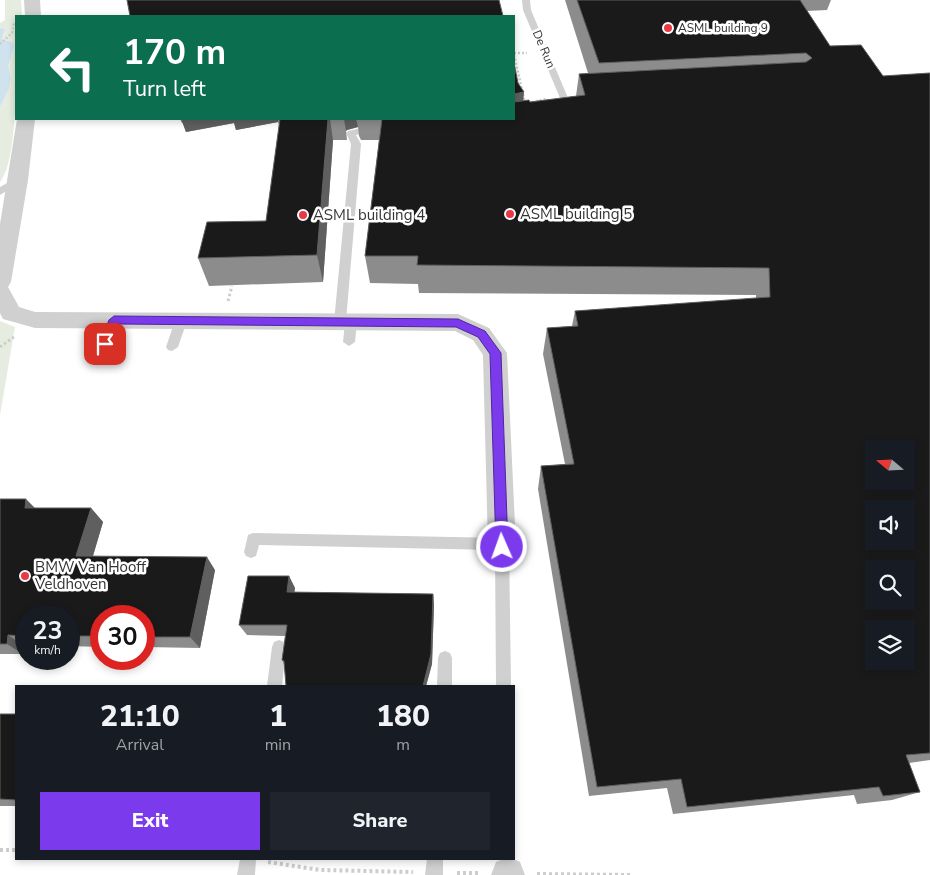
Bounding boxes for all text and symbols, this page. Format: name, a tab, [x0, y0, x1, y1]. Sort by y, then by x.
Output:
place label: ASML building 9	[678, 20, 768, 36]
marker: ASML building 9	[662, 22, 674, 34]
street label: De Run	[529, 27, 559, 71]
text: 170 m	[123, 29, 226, 76]
icon: left	[40, 35, 105, 100]
text: Turn left	[123, 74, 206, 104]
place label: ASML building 5	[520, 204, 632, 224]
place label: ASML building 4	[313, 205, 425, 225]
marker: ASML building 5	[504, 208, 516, 220]
marker: ASML building 4	[297, 209, 309, 221]
pin	[84, 323, 126, 365]
icon: arrive	[91, 330, 119, 358]
north arrow	[865, 440, 915, 490]
map controls	[865, 440, 915, 670]
button: sound	[865, 500, 915, 550]
position arrow	[475, 520, 527, 572]
place label: BMW Van Hooff Veldhoven	[34, 557, 147, 594]
button: search	[865, 560, 915, 610]
marker: BMW Van Hooff Veldhoven	[19, 570, 31, 582]
speed limit sign: 30	[90, 605, 155, 670]
text: 23	[32, 614, 63, 648]
button: layers	[865, 620, 915, 670]
text: km/h	[34, 642, 61, 658]
text: 21:10	[100, 696, 180, 737]
text: 1	[269, 696, 287, 737]
text: 180	[376, 696, 430, 737]
text: Arrival	[116, 734, 164, 756]
text: min	[265, 734, 291, 756]
text: m	[396, 734, 410, 756]
button: Exit	[40, 792, 260, 850]
button: Share	[270, 792, 490, 850]

